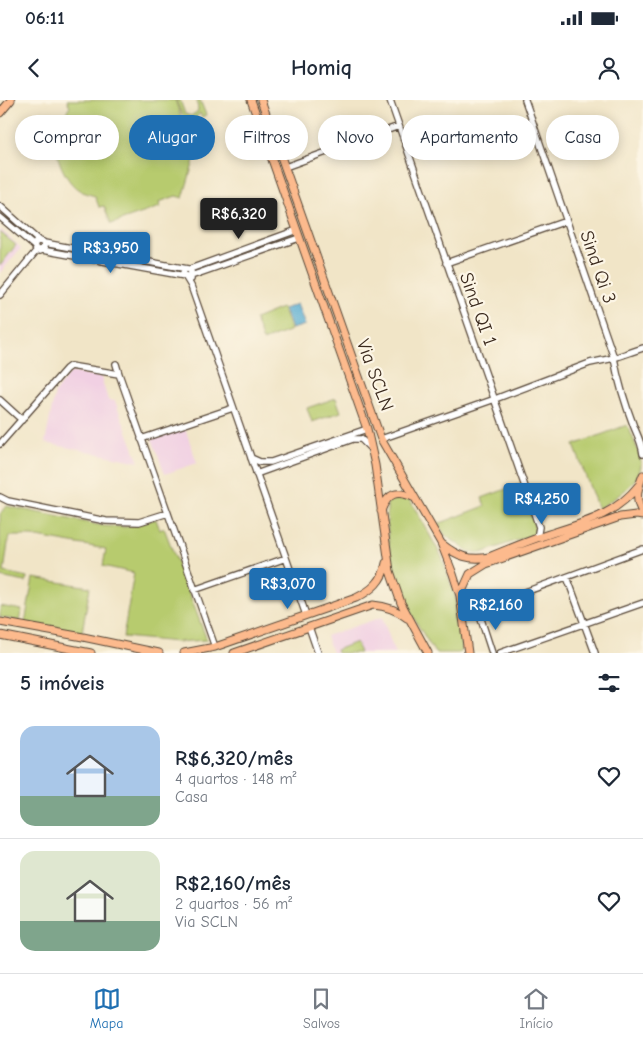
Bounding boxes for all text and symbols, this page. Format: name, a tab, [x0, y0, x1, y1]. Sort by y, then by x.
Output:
text: 06:11	[25, 7, 65, 29]
icon: back	[20, 54, 48, 82]
icon: person	[595, 54, 623, 82]
text: Homiq	[291, 55, 352, 81]
chip: Comprar	[15, 115, 119, 160]
chip: Alugar	[129, 115, 215, 160]
chip: Filtros	[225, 115, 308, 160]
chip: Novo	[318, 115, 392, 160]
chip: Apartamento	[402, 115, 536, 160]
chip: Casa	[546, 115, 619, 160]
pin: R$6,320	[193, 198, 285, 240]
text: R$6,320	[211, 205, 267, 223]
street label: Sind Qi 3	[575, 228, 621, 306]
pin: R$3,950	[65, 232, 157, 274]
text: R$3,950	[83, 239, 139, 257]
street label: Sind QI 1	[455, 270, 501, 348]
street label: Via SCLN	[352, 336, 398, 414]
pin: R$4,250	[496, 482, 588, 525]
text: R$4,250	[514, 490, 570, 508]
pin: R$3,070	[242, 568, 334, 610]
text: R$3,070	[260, 575, 316, 593]
pin: R$2,160	[450, 588, 542, 631]
text: R$2,160	[469, 596, 523, 614]
icon: filters	[595, 669, 623, 697]
text: 5 imóveis	[20, 671, 104, 695]
icon: home	[60, 746, 120, 806]
text: R$6,320/mês	[175, 746, 293, 770]
icon: heart	[595, 762, 623, 790]
text: 4 quartos · 148 m²	[175, 770, 297, 788]
text: Casa	[175, 788, 208, 806]
icon: home	[60, 871, 120, 931]
text: R$2,160/mês	[175, 871, 291, 895]
icon: heart	[595, 887, 623, 915]
text: 2 quartos · 56 m²	[175, 895, 292, 913]
text: Via SCLN	[175, 913, 238, 931]
tab: Mapa	[90, 985, 123, 1032]
tab: Salvos	[303, 985, 340, 1032]
tab: Início	[519, 985, 553, 1032]

